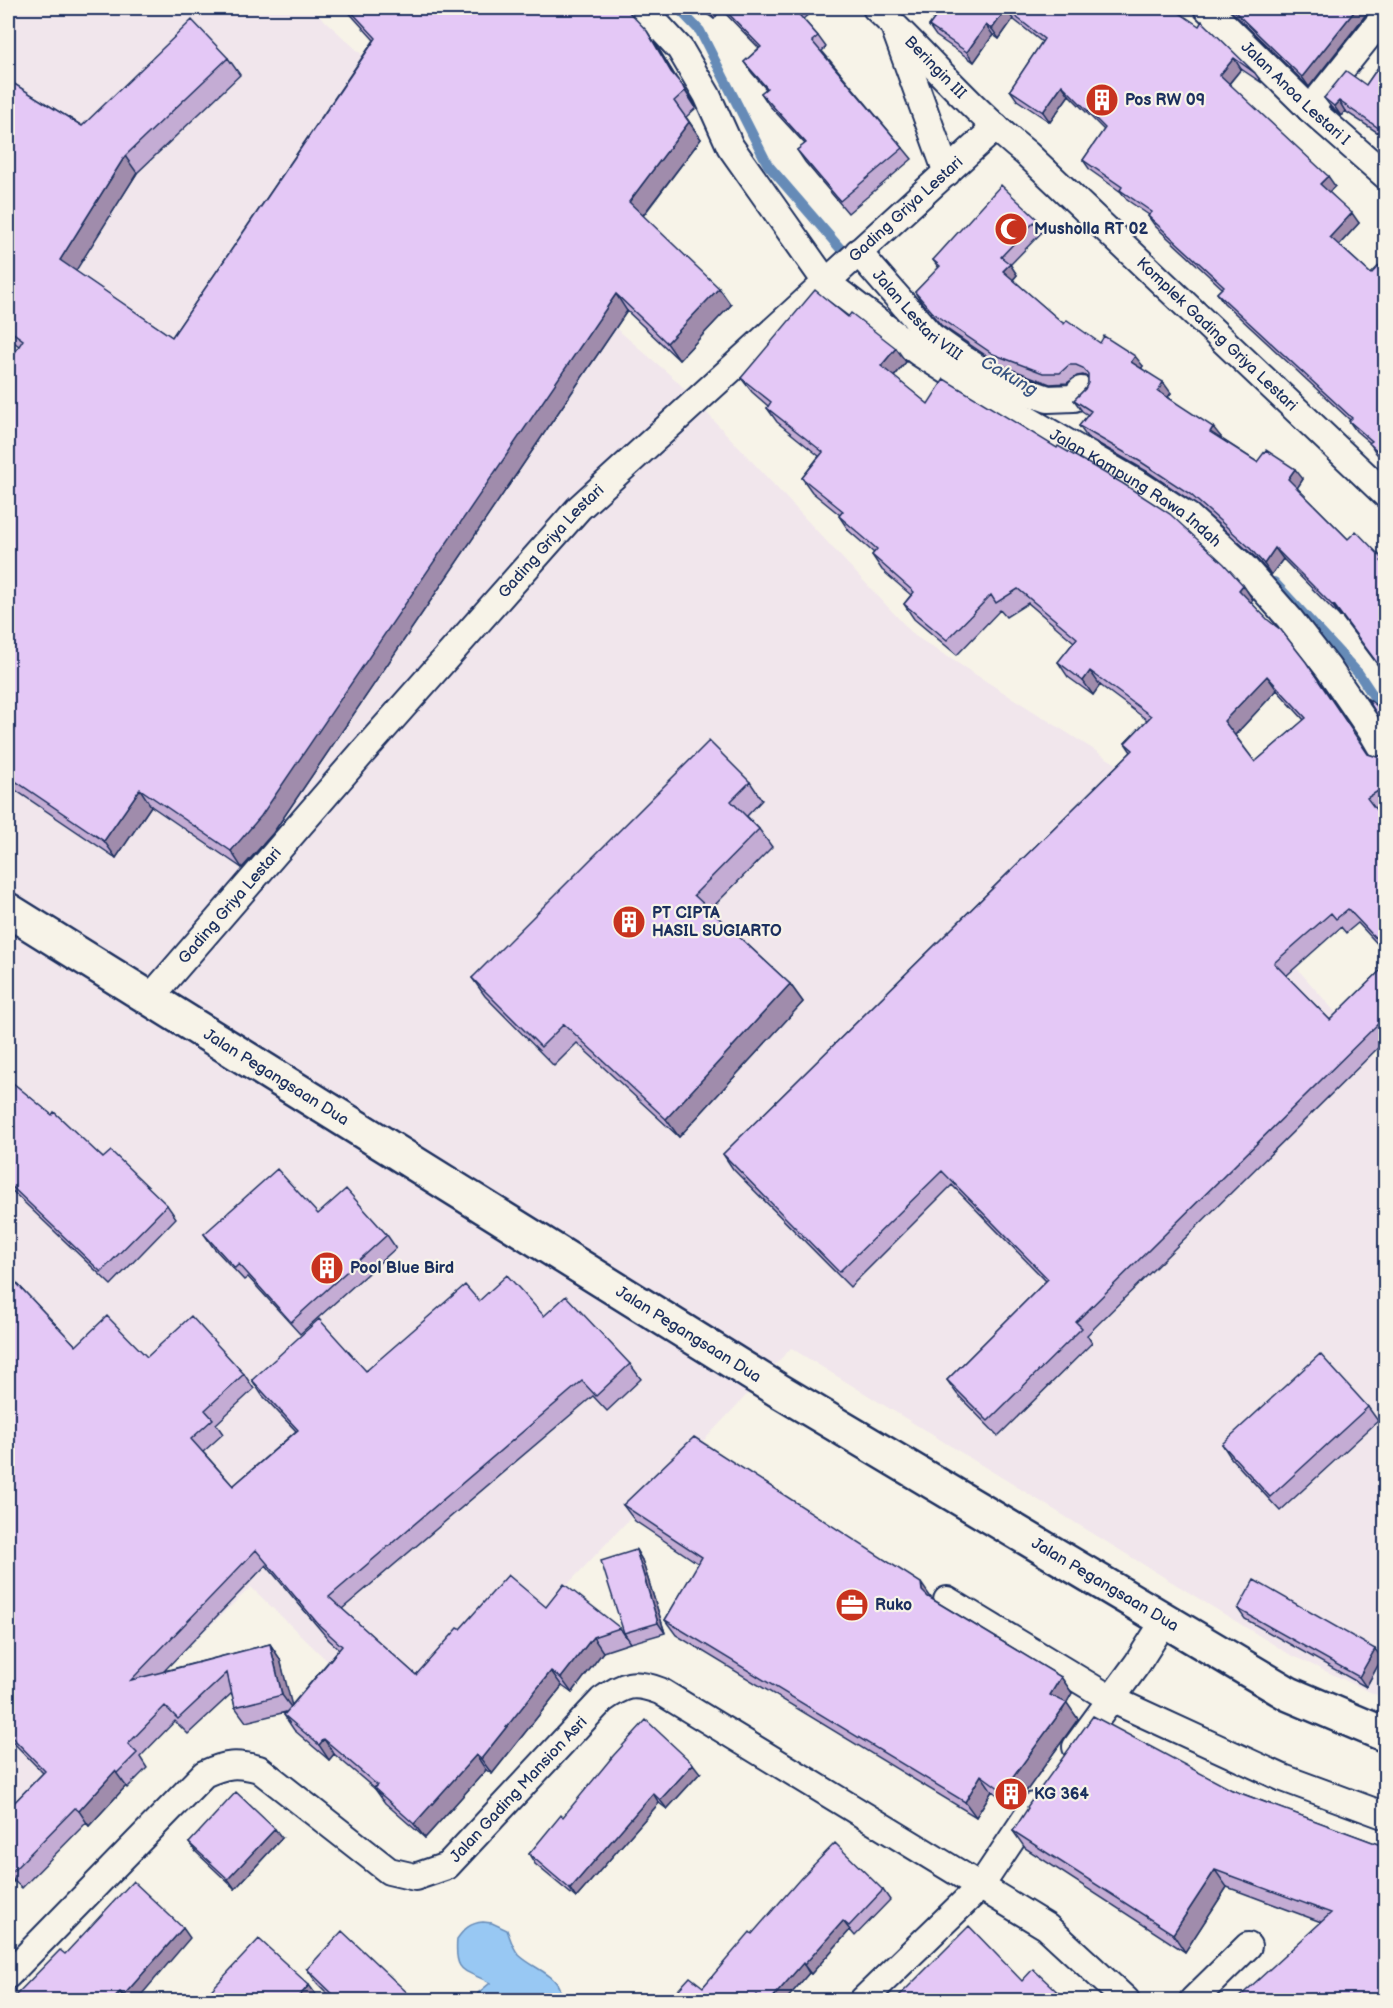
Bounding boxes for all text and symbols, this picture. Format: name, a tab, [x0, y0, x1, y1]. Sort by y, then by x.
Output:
street label: Beringin III	[901, 32, 970, 103]
street label: Jalan Anoa Lestari I	[1237, 37, 1354, 149]
building icon: Pos RW 09	[1084, 82, 1120, 118]
place label: Pos RW 09	[1125, 91, 1205, 110]
street label: Gading Griya Lestari	[845, 153, 967, 266]
mosque icon: Musholla RT 02	[993, 211, 1029, 247]
place label: Musholla RT 02	[1034, 220, 1148, 239]
street label: Komplek Gading Griya Lestari	[1133, 254, 1301, 415]
street label: Jalan Lestari VIII	[868, 266, 966, 365]
water label: Cakung	[977, 351, 1041, 401]
street label: Jalan Kampung Rawa Indah	[1046, 425, 1225, 551]
street label: Gading Griya Lestari	[494, 480, 608, 602]
street label: Gading Griya Lestari	[174, 844, 285, 968]
building icon: PT CIPTA HASIL SUGIARTO	[611, 904, 647, 940]
place label: PT CIPTA HASIL SUGIARTO	[652, 904, 782, 941]
street label: Jalan Pegangsaan Dua	[200, 1025, 352, 1130]
building icon: Pool Blue Bird	[309, 1250, 345, 1286]
place label: Pool Blue Bird	[350, 1259, 454, 1278]
street label: Jalan Pegangsaan Dua	[612, 1282, 765, 1387]
street label: Jalan Pegangsaan Dua	[1028, 1534, 1182, 1636]
office icon: Ruko	[834, 1587, 870, 1623]
place label: Ruko	[875, 1596, 912, 1615]
street label: Jalan Gading Mansion Asri	[446, 1713, 591, 1866]
building icon: KG 364	[993, 1776, 1029, 1812]
place label: KG 364	[1034, 1785, 1089, 1804]

